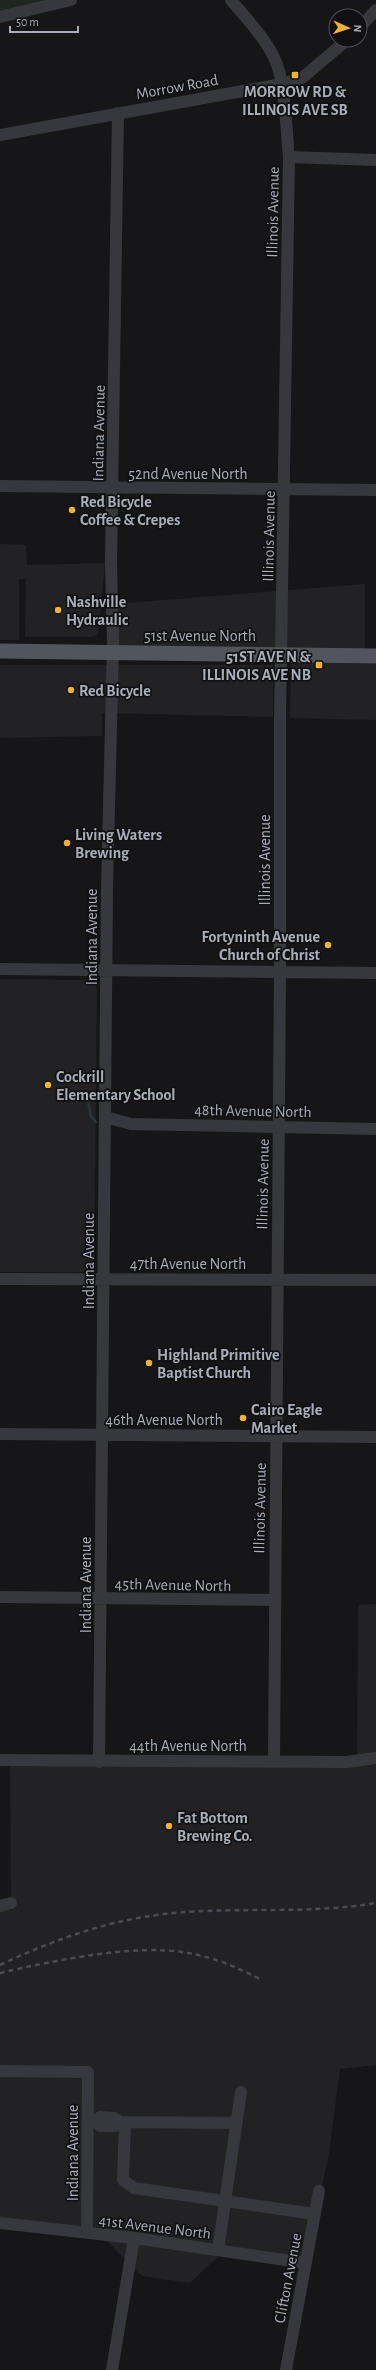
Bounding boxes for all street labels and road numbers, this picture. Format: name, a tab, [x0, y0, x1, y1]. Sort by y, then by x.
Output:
street label: Morrow Road	[135, 72, 220, 102]
street label: Illinois Avenue	[264, 166, 282, 258]
street label: Indiana Avenue	[90, 385, 108, 482]
street label: 52nd Avenue North	[128, 466, 248, 482]
street label: Illinois Avenue	[260, 490, 278, 582]
street label: 51st Avenue North	[144, 628, 256, 644]
street label: Illinois Avenue	[257, 814, 273, 906]
street label: Indiana Avenue	[84, 889, 100, 985]
street label: 48th Avenue North	[194, 1102, 312, 1120]
street label: Illinois Avenue	[254, 1138, 272, 1230]
street label: Indiana Avenue	[81, 1213, 97, 1309]
street label: 47th Avenue North	[130, 1256, 246, 1272]
street label: 46th Avenue North	[105, 1412, 223, 1428]
street label: Illinois Avenue	[251, 1462, 269, 1554]
street label: Indiana Avenue	[78, 1537, 94, 1633]
street label: 45th Avenue North	[115, 1576, 231, 1594]
street label: 44th Avenue North	[129, 1738, 247, 1754]
street label: Indiana Avenue	[65, 2105, 81, 2201]
street label: 41st Avenue North	[98, 2212, 212, 2242]
street label: Clifton Avenue	[271, 2232, 305, 2324]

